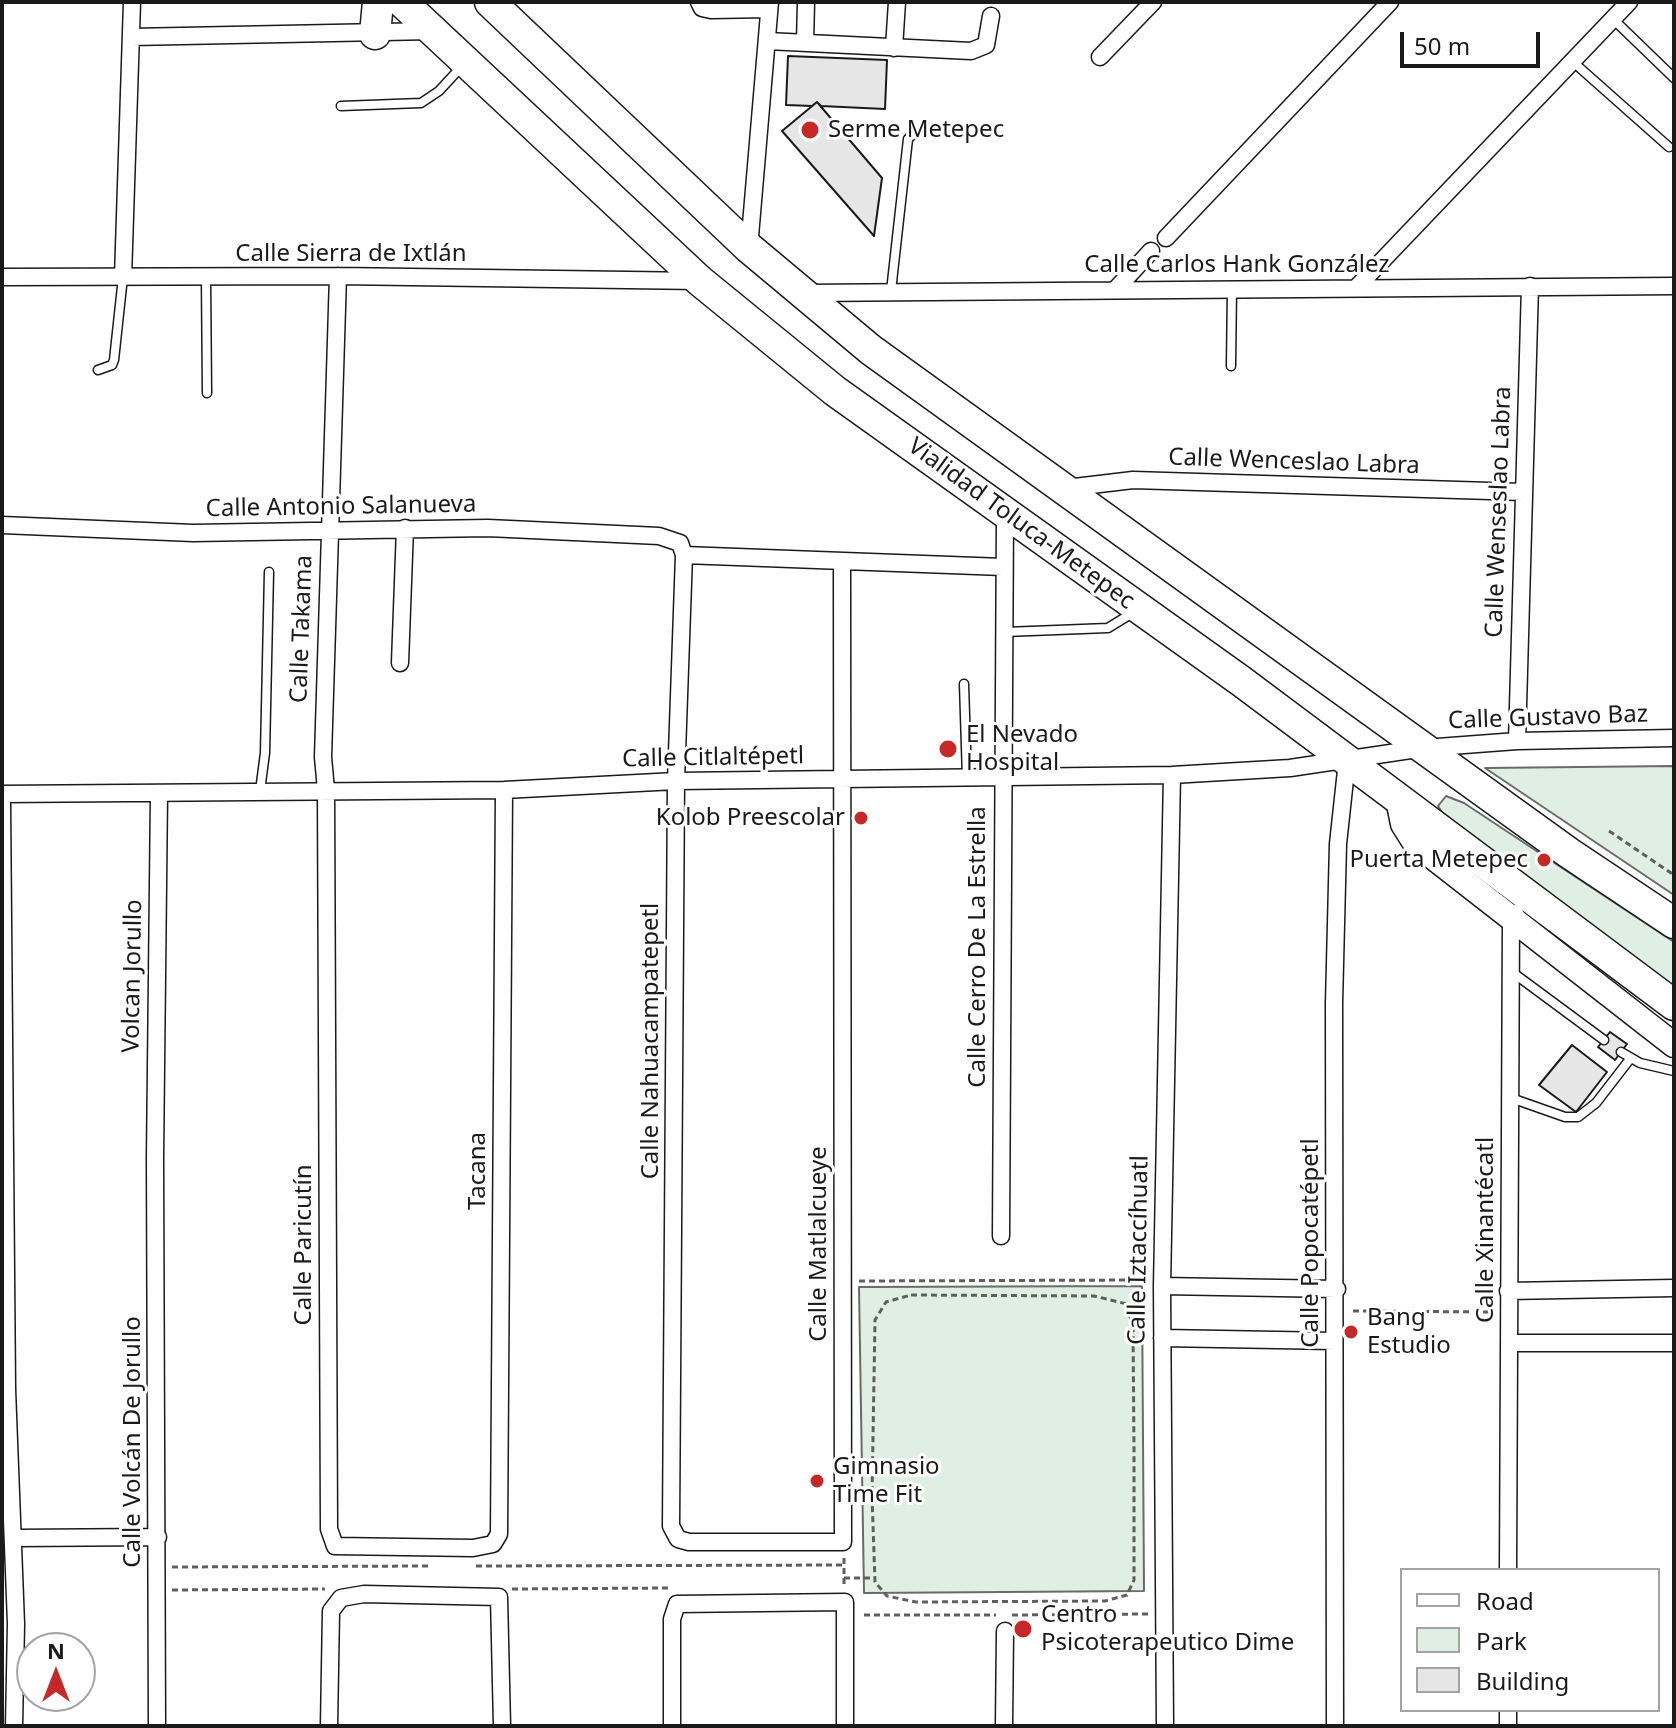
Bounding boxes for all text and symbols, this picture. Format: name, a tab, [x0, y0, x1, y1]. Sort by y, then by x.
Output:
scale bar	[1404, 16, 1544, 66]
text: 50 m	[1414, 29, 1470, 62]
place label: Serme Metepec	[828, 116, 1004, 144]
marker: Serme Metepec	[799, 119, 821, 141]
street label: Calle Sierra de Ixtlán	[235, 240, 467, 268]
street label: Calle Carlos Hank González	[1084, 251, 1390, 279]
street label: Calle Wenseslao Labra	[1480, 386, 1518, 638]
street label: Vialidad Toluca-Metepec	[902, 432, 1140, 616]
street label: Calle Wenceslao Labra	[1168, 443, 1420, 481]
street label: Calle Antonio Salanueva	[205, 490, 477, 524]
street label: Calle Takama	[285, 555, 319, 703]
street label: Calle Gustavo Baz	[1448, 700, 1648, 736]
place label: El Nevado Hospital	[966, 721, 1078, 777]
marker: El Nevado Hospital	[937, 738, 959, 760]
street label: Calle Citlaltépetl	[622, 742, 804, 774]
place label: Kolob Preescolar	[656, 804, 845, 832]
street label: Calle Cerro De La Estrella	[964, 806, 992, 1088]
marker: Kolob Preescolar	[852, 809, 870, 827]
place label: Puerta Metepec	[1350, 846, 1528, 874]
marker: Puerta Metepec	[1535, 851, 1553, 869]
street label: Volcan Jorullo	[117, 899, 149, 1053]
street label: Calle Nahuacampatepetl	[637, 903, 665, 1179]
street label: Tacana	[464, 1132, 492, 1210]
street label: Calle Xinantécatl	[1472, 1137, 1500, 1323]
street label: Calle Popocatépetl	[1297, 1138, 1325, 1348]
street label: Calle Matlalcueye	[805, 1146, 833, 1342]
street label: Calle Iztaccíhuatl	[1123, 1155, 1155, 1345]
street label: Calle Paricutín	[290, 1165, 318, 1325]
place label: Bang Estudio	[1367, 1304, 1451, 1360]
street label: Calle Volcán De Jorullo	[119, 1316, 147, 1568]
marker: Bang Estudio	[1342, 1323, 1360, 1341]
place label: Gimnasio Time Fit	[833, 1453, 940, 1509]
marker: Gimnasio Time Fit	[808, 1472, 826, 1490]
legend	[1400, 1568, 1660, 1712]
text: Road	[1476, 1584, 1534, 1617]
place label: Centro Psicoterapeutico Dime	[1041, 1601, 1294, 1657]
marker: Centro Psicoterapeutico Dime	[1012, 1618, 1034, 1640]
text: Park	[1476, 1624, 1527, 1657]
north arrow	[16, 1632, 96, 1712]
text: N	[47, 1635, 65, 1665]
text: Building	[1476, 1664, 1569, 1697]

